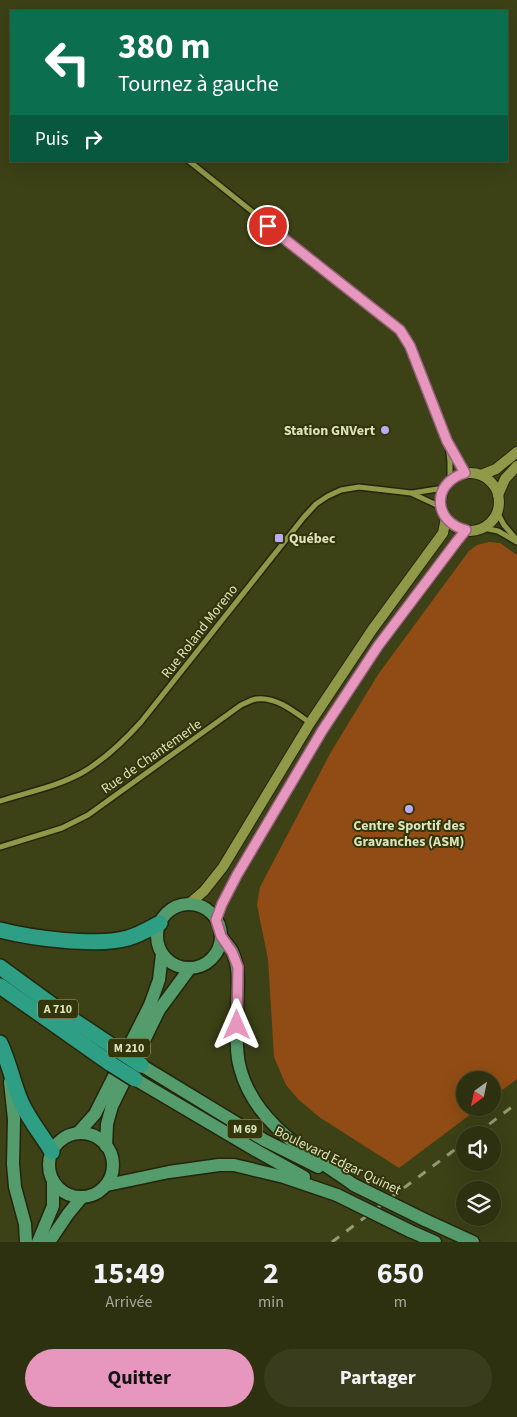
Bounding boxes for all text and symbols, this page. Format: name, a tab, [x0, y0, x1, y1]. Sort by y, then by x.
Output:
text: 380 m	[118, 22, 210, 72]
icon: left	[35, 30, 100, 95]
text: Tournez à gauche	[118, 68, 279, 100]
icon: right	[79, 125, 107, 153]
text: Puis	[35, 126, 69, 153]
pin	[247, 205, 289, 247]
icon: arrive	[254, 212, 282, 240]
place label: Station GNVert	[284, 421, 376, 441]
marker: Station GNVert	[379, 424, 391, 436]
place label: Québec	[289, 529, 336, 549]
marker: Québec	[273, 532, 285, 544]
street label: Rue Roland Moreno	[157, 580, 243, 683]
street label: Rue de Chantemerle	[97, 715, 206, 799]
marker: Centre Sportif des Gravanches (ASM)	[403, 803, 415, 815]
place label: Centre Sportif des Gravanches (ASM)	[353, 816, 465, 852]
position arrow	[210, 998, 262, 1050]
road number: A 710	[38, 1000, 78, 1019]
road number: M 210	[108, 1038, 150, 1058]
north arrow	[456, 1071, 501, 1116]
map controls	[456, 1071, 501, 1226]
road number: M 69	[228, 1120, 262, 1138]
street label: Boulevard Edgar Quinet	[271, 1122, 405, 1200]
button: sound	[456, 1126, 501, 1171]
button: layers	[456, 1181, 501, 1226]
text: 15:49	[93, 1252, 165, 1295]
text: 2	[263, 1252, 279, 1295]
text: 650	[377, 1252, 424, 1295]
text: Arrivée	[105, 1291, 152, 1313]
text: min	[258, 1291, 284, 1313]
text: m	[394, 1291, 407, 1313]
button: Quitter	[25, 1349, 254, 1407]
button: Partager	[264, 1349, 492, 1407]

